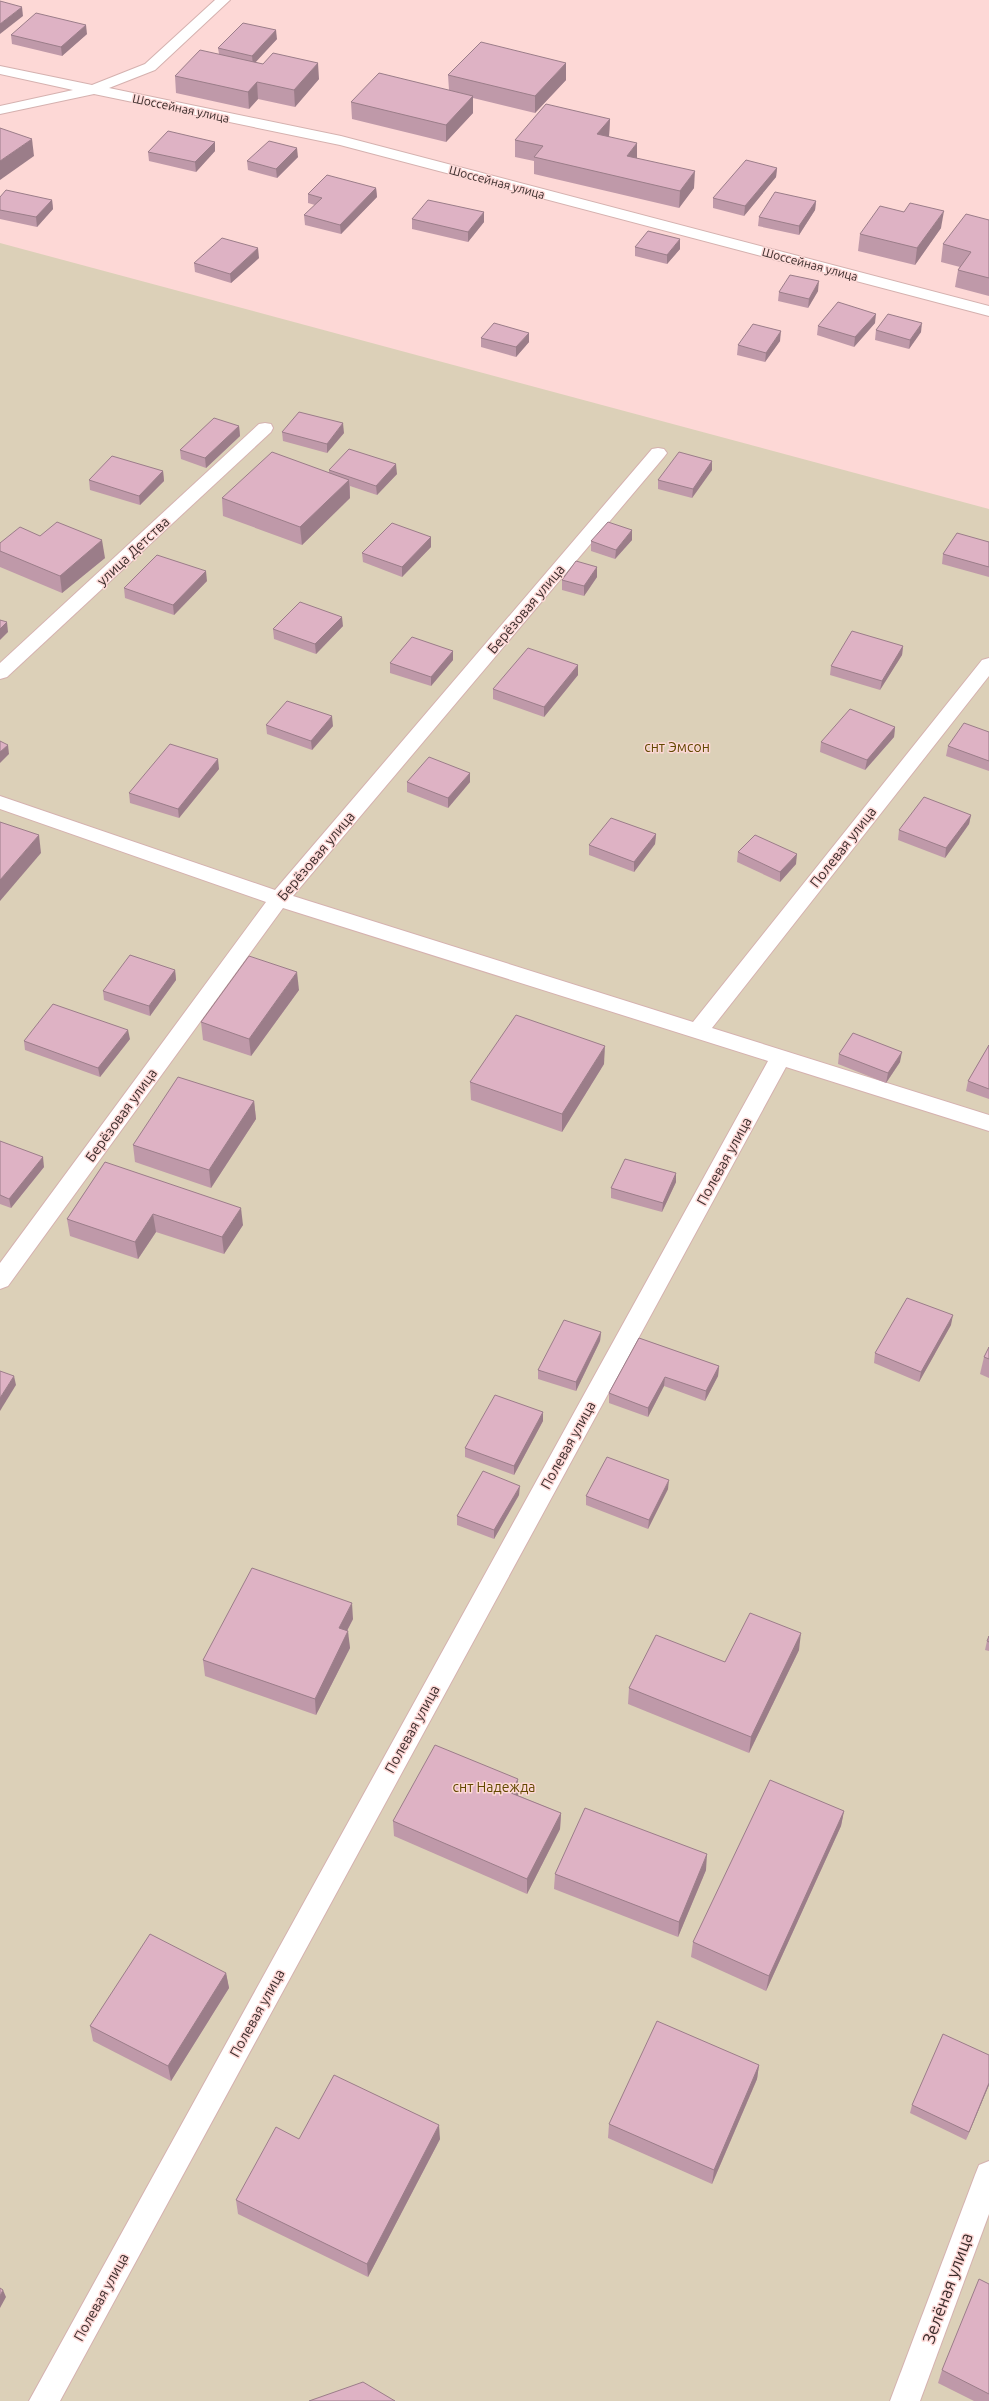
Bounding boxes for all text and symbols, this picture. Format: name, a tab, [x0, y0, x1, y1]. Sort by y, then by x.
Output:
street label: Шоссейная улица	[131, 91, 231, 125]
street label: Шоссейная улица	[448, 163, 546, 201]
street label: Шоссейная улица	[761, 245, 859, 283]
street label: улица Детства	[94, 513, 172, 589]
street label: Берёзовая улица	[484, 561, 568, 657]
park label: снт Эмсон	[644, 739, 710, 755]
street label: Полевая улица	[807, 804, 879, 890]
street label: Берёзовая улица	[274, 808, 358, 904]
street label: Берёзовая улица	[82, 1065, 160, 1165]
street label: Полевая улица	[693, 1114, 755, 1208]
street label: Полевая улица	[537, 1398, 599, 1492]
street label: Полевая улица	[381, 1682, 443, 1776]
park label: снт Надежда	[452, 1779, 536, 1795]
street label: Полевая улица	[226, 1966, 288, 2060]
street label: Зелёная улица	[918, 2230, 976, 2346]
street label: Полевая улица	[70, 2250, 132, 2344]

